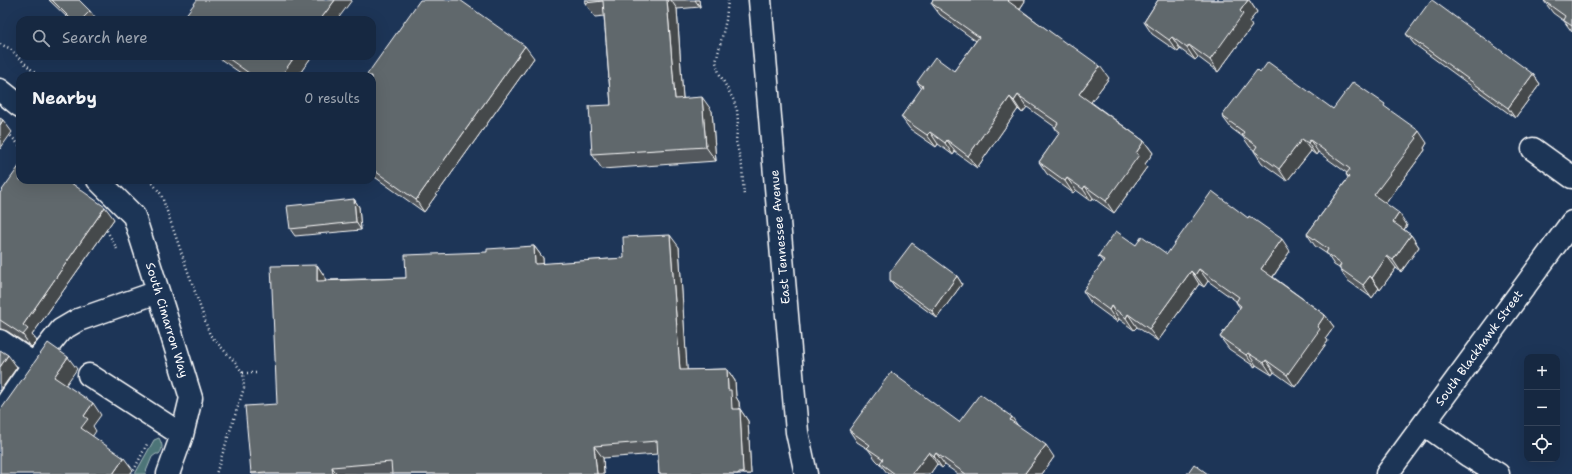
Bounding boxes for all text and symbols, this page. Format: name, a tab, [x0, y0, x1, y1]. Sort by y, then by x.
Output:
search box	[16, 16, 376, 60]
icon: search	[30, 27, 52, 49]
text: Search here	[62, 28, 148, 48]
text: Nearby	[32, 87, 97, 109]
text: 0 results	[304, 90, 360, 107]
street label: East Tennessee Avenue	[766, 169, 794, 305]
street label: South Cimarron Way	[142, 260, 192, 380]
street label: South Blackhawk Street	[1432, 287, 1526, 409]
map controls	[1524, 354, 1560, 462]
button: +	[1524, 354, 1560, 390]
button: −	[1524, 390, 1560, 426]
button: locate	[1524, 426, 1560, 462]

